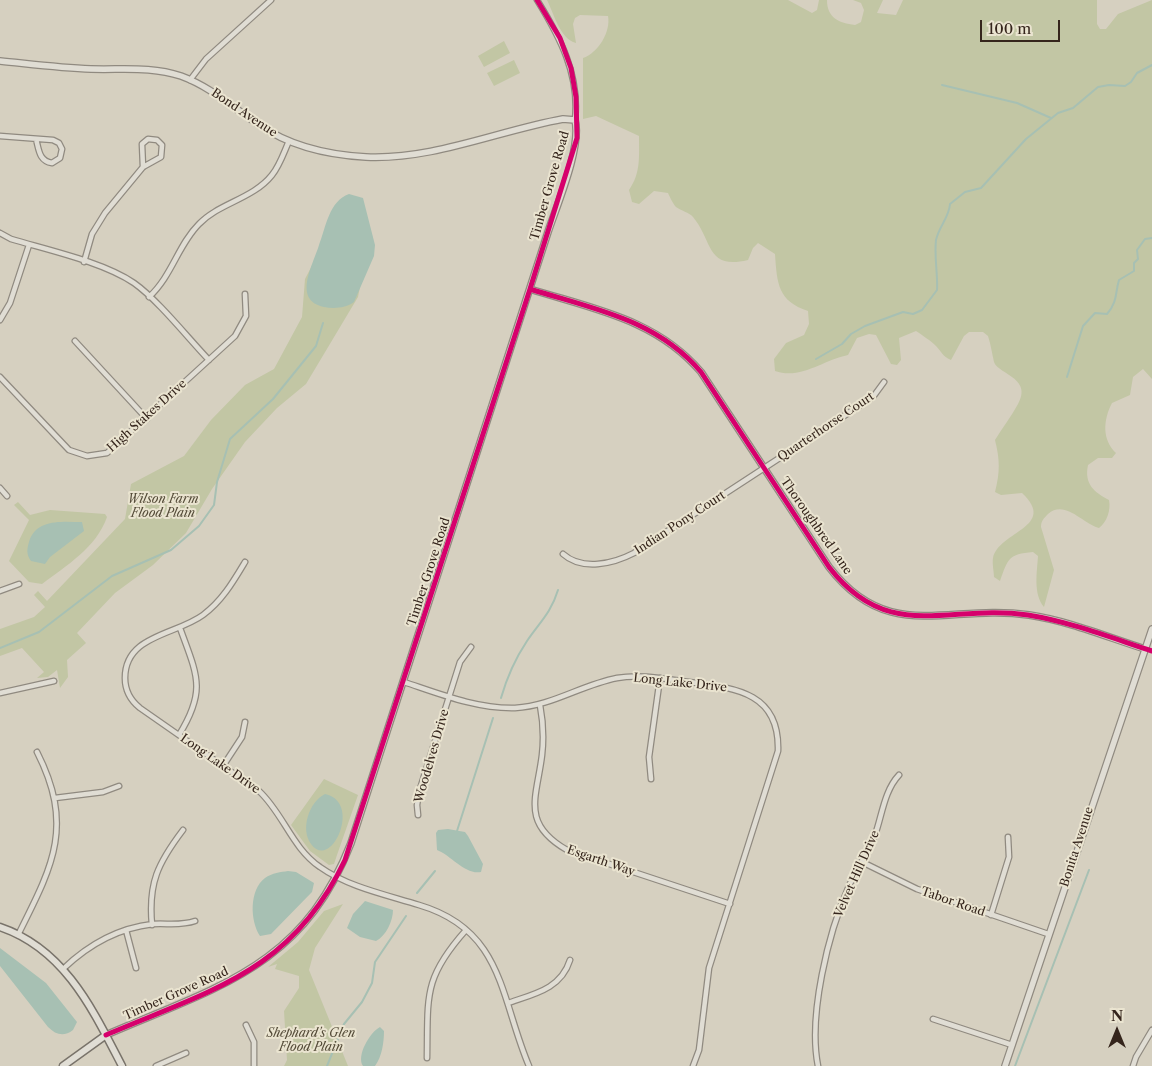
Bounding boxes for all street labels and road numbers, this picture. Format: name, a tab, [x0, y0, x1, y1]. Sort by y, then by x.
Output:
street label: Bond Avenue	[208, 86, 280, 140]
street label: Timber Grove Road	[527, 130, 573, 242]
street label: High Stakes Drive	[104, 377, 190, 455]
street label: Quarterhorse Court	[775, 389, 877, 465]
street label: Thoroughbred Lane	[777, 475, 855, 577]
street label: Indian Pony Court	[632, 488, 728, 558]
street label: Timber Grove Road	[405, 516, 453, 628]
street label: Long Lake Drive	[632, 671, 728, 695]
street label: Woodelves Drive	[412, 707, 452, 805]
street label: Long Lake Drive	[177, 731, 263, 797]
street label: Bonita Avenue	[1057, 805, 1097, 889]
street label: Velvet Hill Drive	[831, 828, 883, 920]
street label: Esgarth Way	[565, 843, 637, 879]
street label: Tabor Road	[919, 884, 987, 920]
street label: Timber Grove Road	[121, 964, 231, 1024]

